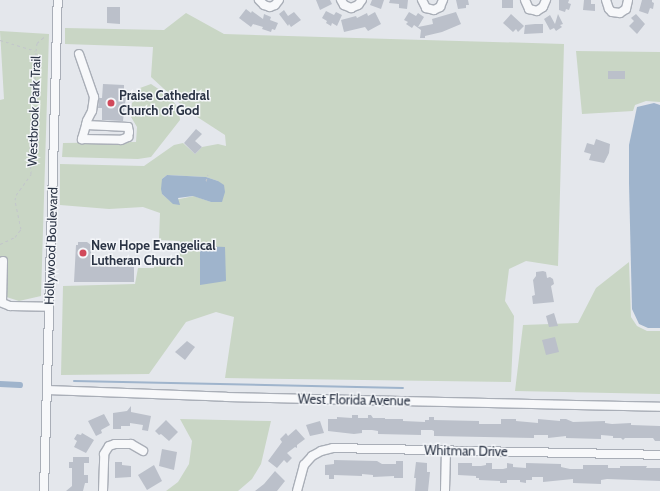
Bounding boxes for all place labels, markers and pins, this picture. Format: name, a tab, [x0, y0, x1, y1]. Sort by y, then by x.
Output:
place label: Praise Cathedral Church of God	[119, 88, 210, 119]
marker: Praise Cathedral Church of God	[106, 98, 116, 108]
place label: New Hope Evangelical Lutheran Church	[91, 238, 216, 269]
marker: New Hope Evangelical Lutheran Church	[78, 248, 88, 258]

